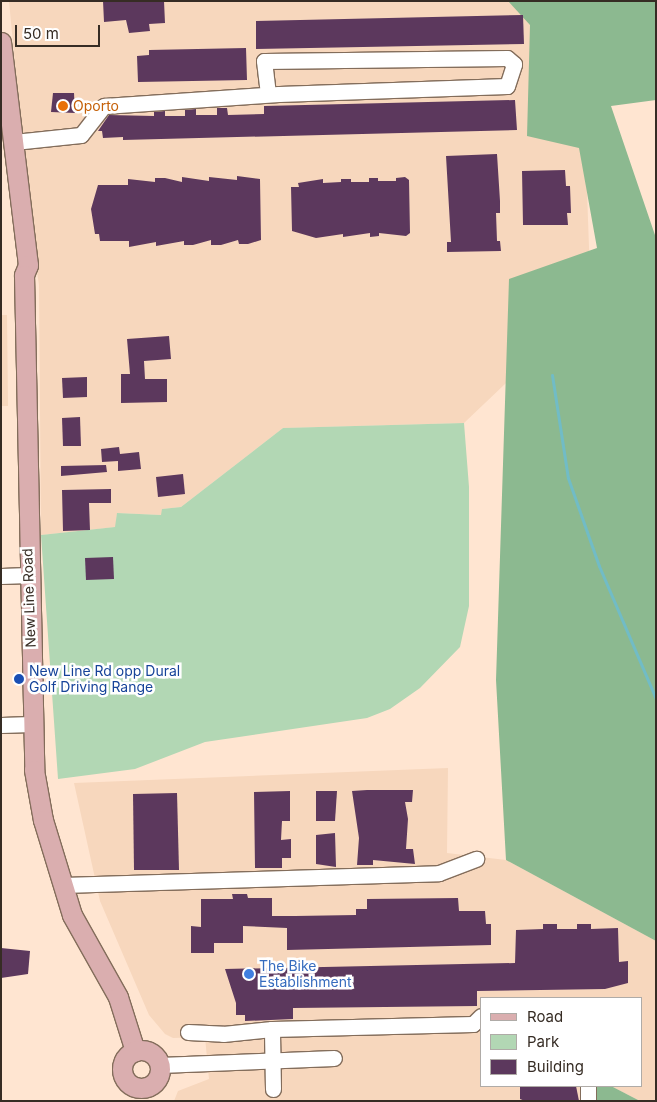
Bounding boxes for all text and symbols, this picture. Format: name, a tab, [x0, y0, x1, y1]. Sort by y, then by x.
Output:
scale bar	[18, 15, 102, 47]
text: 50 m	[23, 24, 59, 43]
place label: Oporto	[73, 98, 119, 114]
marker: Oporto	[57, 100, 69, 112]
street label: New Line Road	[19, 548, 39, 648]
place label: New Line Rd opp Dural Golf Driving Range	[29, 663, 180, 696]
marker: New Line Rd opp Dural Golf Driving Range	[13, 673, 25, 685]
place label: The Bike Establishment	[259, 958, 352, 990]
marker: The Bike Establishment	[243, 968, 255, 980]
legend	[480, 997, 642, 1087]
text: Road	[527, 1007, 563, 1026]
text: Park	[527, 1032, 559, 1051]
text: Building	[527, 1057, 584, 1076]

